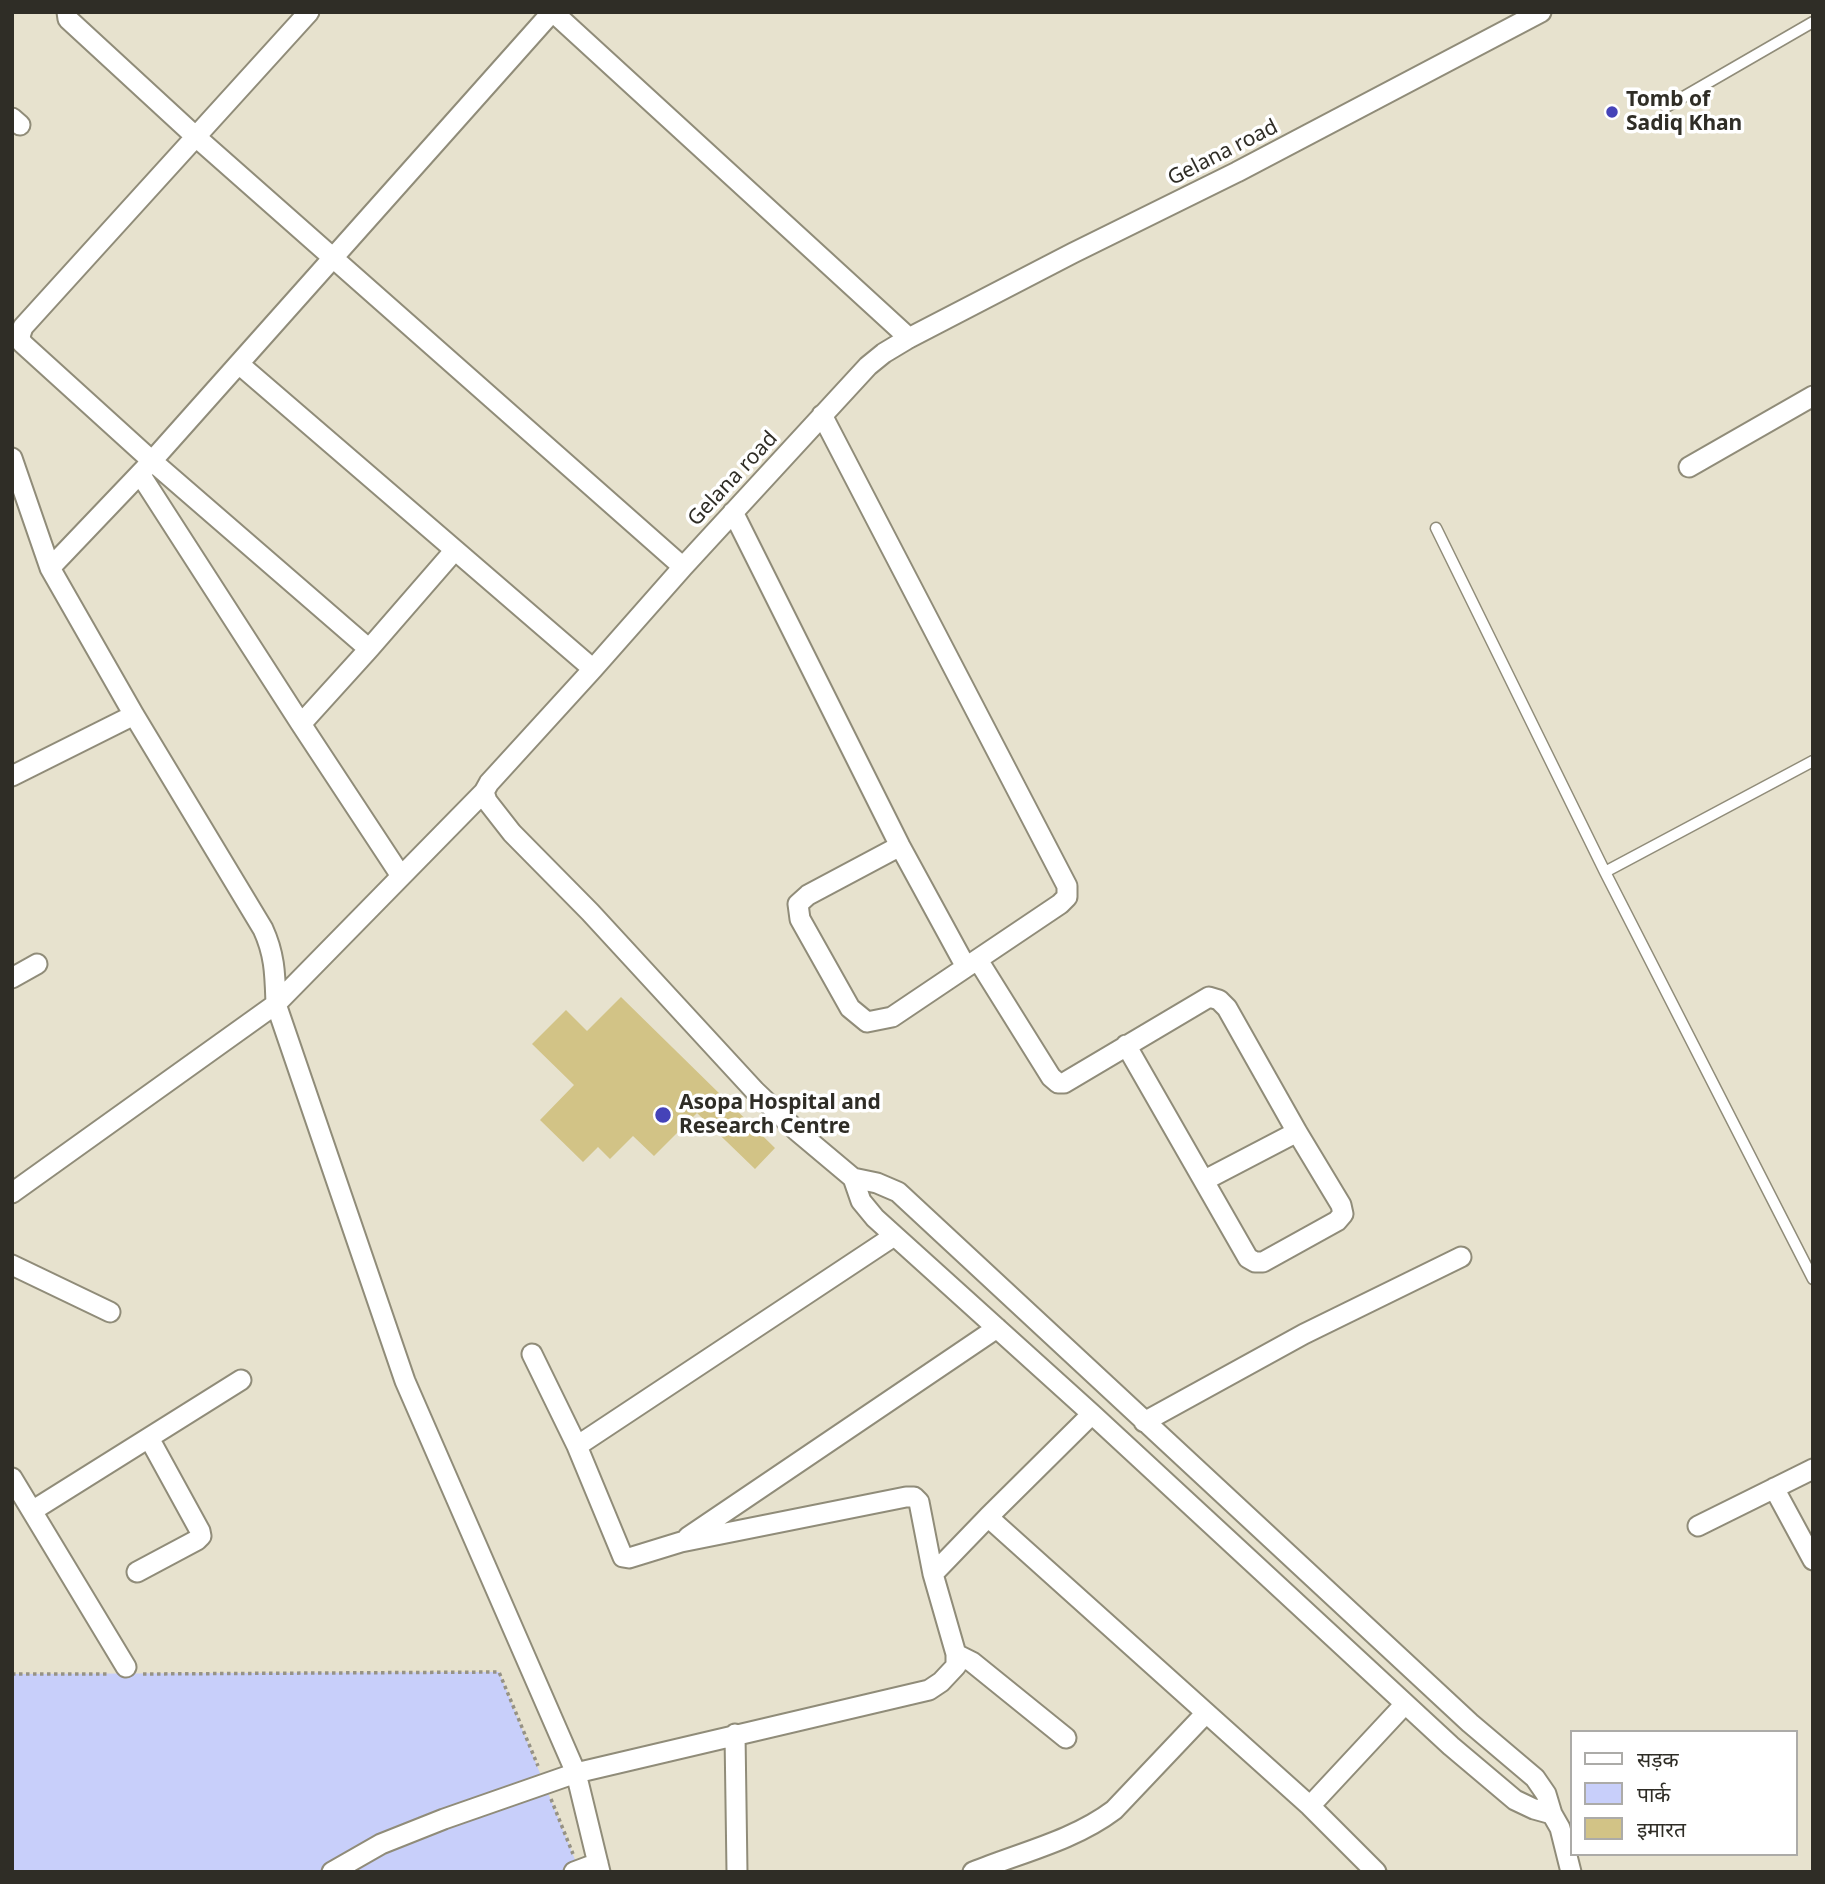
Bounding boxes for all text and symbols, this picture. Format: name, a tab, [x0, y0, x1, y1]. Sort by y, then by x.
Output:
place label: Tomb of Sadiq Khan	[1626, 87, 1742, 137]
marker: Tomb of Sadiq Khan	[1604, 104, 1620, 120]
street label: Gelana road	[1164, 114, 1282, 192]
street label: Gelana road	[683, 426, 783, 532]
place label: Asopa Hospital and Research Centre	[679, 1090, 881, 1140]
marker: Asopa Hospital and Research Centre	[653, 1105, 673, 1125]
legend	[1570, 1730, 1797, 1856]
text: सड़क	[1637, 1745, 1679, 1773]
text: पार्क	[1637, 1780, 1671, 1808]
text: इमारत	[1637, 1815, 1686, 1843]

